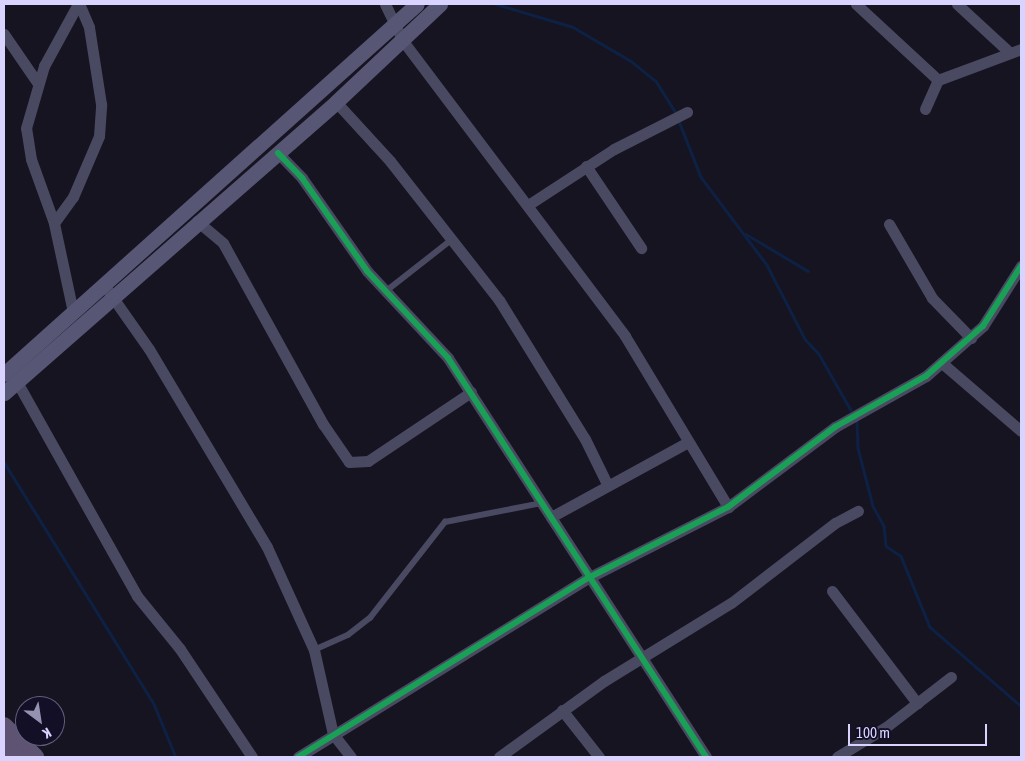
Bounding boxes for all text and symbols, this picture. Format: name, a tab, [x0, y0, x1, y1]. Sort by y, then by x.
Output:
north arrow	[15, 696, 65, 746]
scale bar	[850, 714, 989, 746]
text: K	[40, 724, 54, 742]
text: 100 m	[856, 724, 890, 741]

